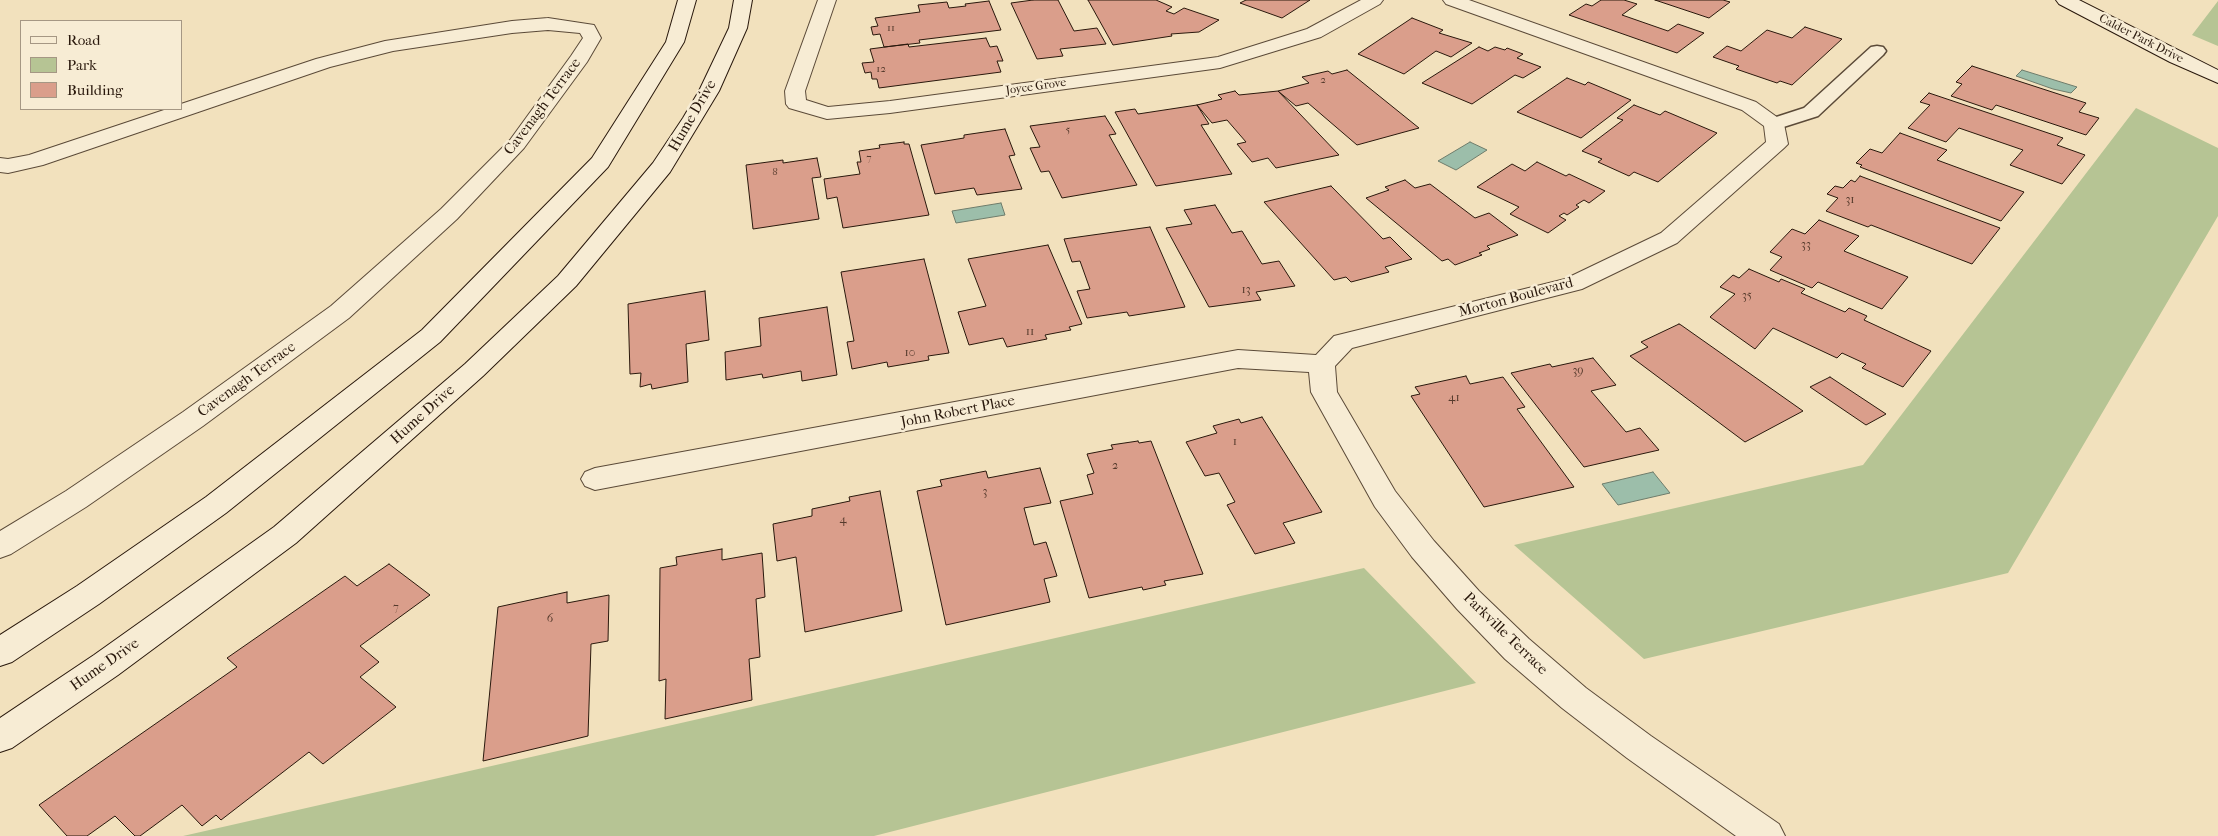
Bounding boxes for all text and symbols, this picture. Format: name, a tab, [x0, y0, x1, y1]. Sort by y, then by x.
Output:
street label: Calder Park Drive	[2096, 12, 2186, 66]
legend	[20, 20, 182, 110]
house number: 11	[887, 21, 895, 35]
text: Road	[67, 31, 100, 49]
street label: Cavenagh Terrace	[501, 55, 585, 159]
text: Park	[67, 56, 97, 74]
house number: 12	[876, 62, 886, 76]
house number: 2	[1320, 73, 1326, 87]
street label: Joyce Grove	[1005, 76, 1067, 98]
street label: Hume Drive	[665, 77, 721, 155]
text: Building	[67, 81, 123, 99]
house number: 5	[1066, 123, 1070, 137]
house number: 7	[866, 151, 872, 165]
house number: 8	[772, 165, 778, 179]
house number: 31	[1845, 193, 1855, 207]
house number: 33	[1801, 238, 1811, 252]
street label: Morton Boulevard	[1457, 274, 1575, 322]
house number: 13	[1241, 283, 1251, 297]
house number: 35	[1742, 289, 1752, 303]
house number: 11	[1026, 325, 1034, 339]
street label: Cavenagh Terrace	[195, 338, 299, 422]
house number: 10	[905, 346, 915, 360]
house number: 39	[1572, 364, 1584, 378]
street label: Hume Drive	[387, 382, 459, 448]
house number: 41	[1448, 391, 1460, 405]
street label: John Robert Place	[899, 392, 1017, 432]
house number: 1	[1233, 435, 1237, 449]
house number: 2	[1112, 459, 1118, 473]
house number: 3	[983, 485, 987, 499]
house number: 4	[839, 513, 847, 527]
street label: Parkville Terrace	[1459, 589, 1551, 679]
house number: 7	[393, 601, 399, 615]
house number: 6	[547, 612, 553, 626]
street label: Hume Drive	[67, 635, 143, 695]

